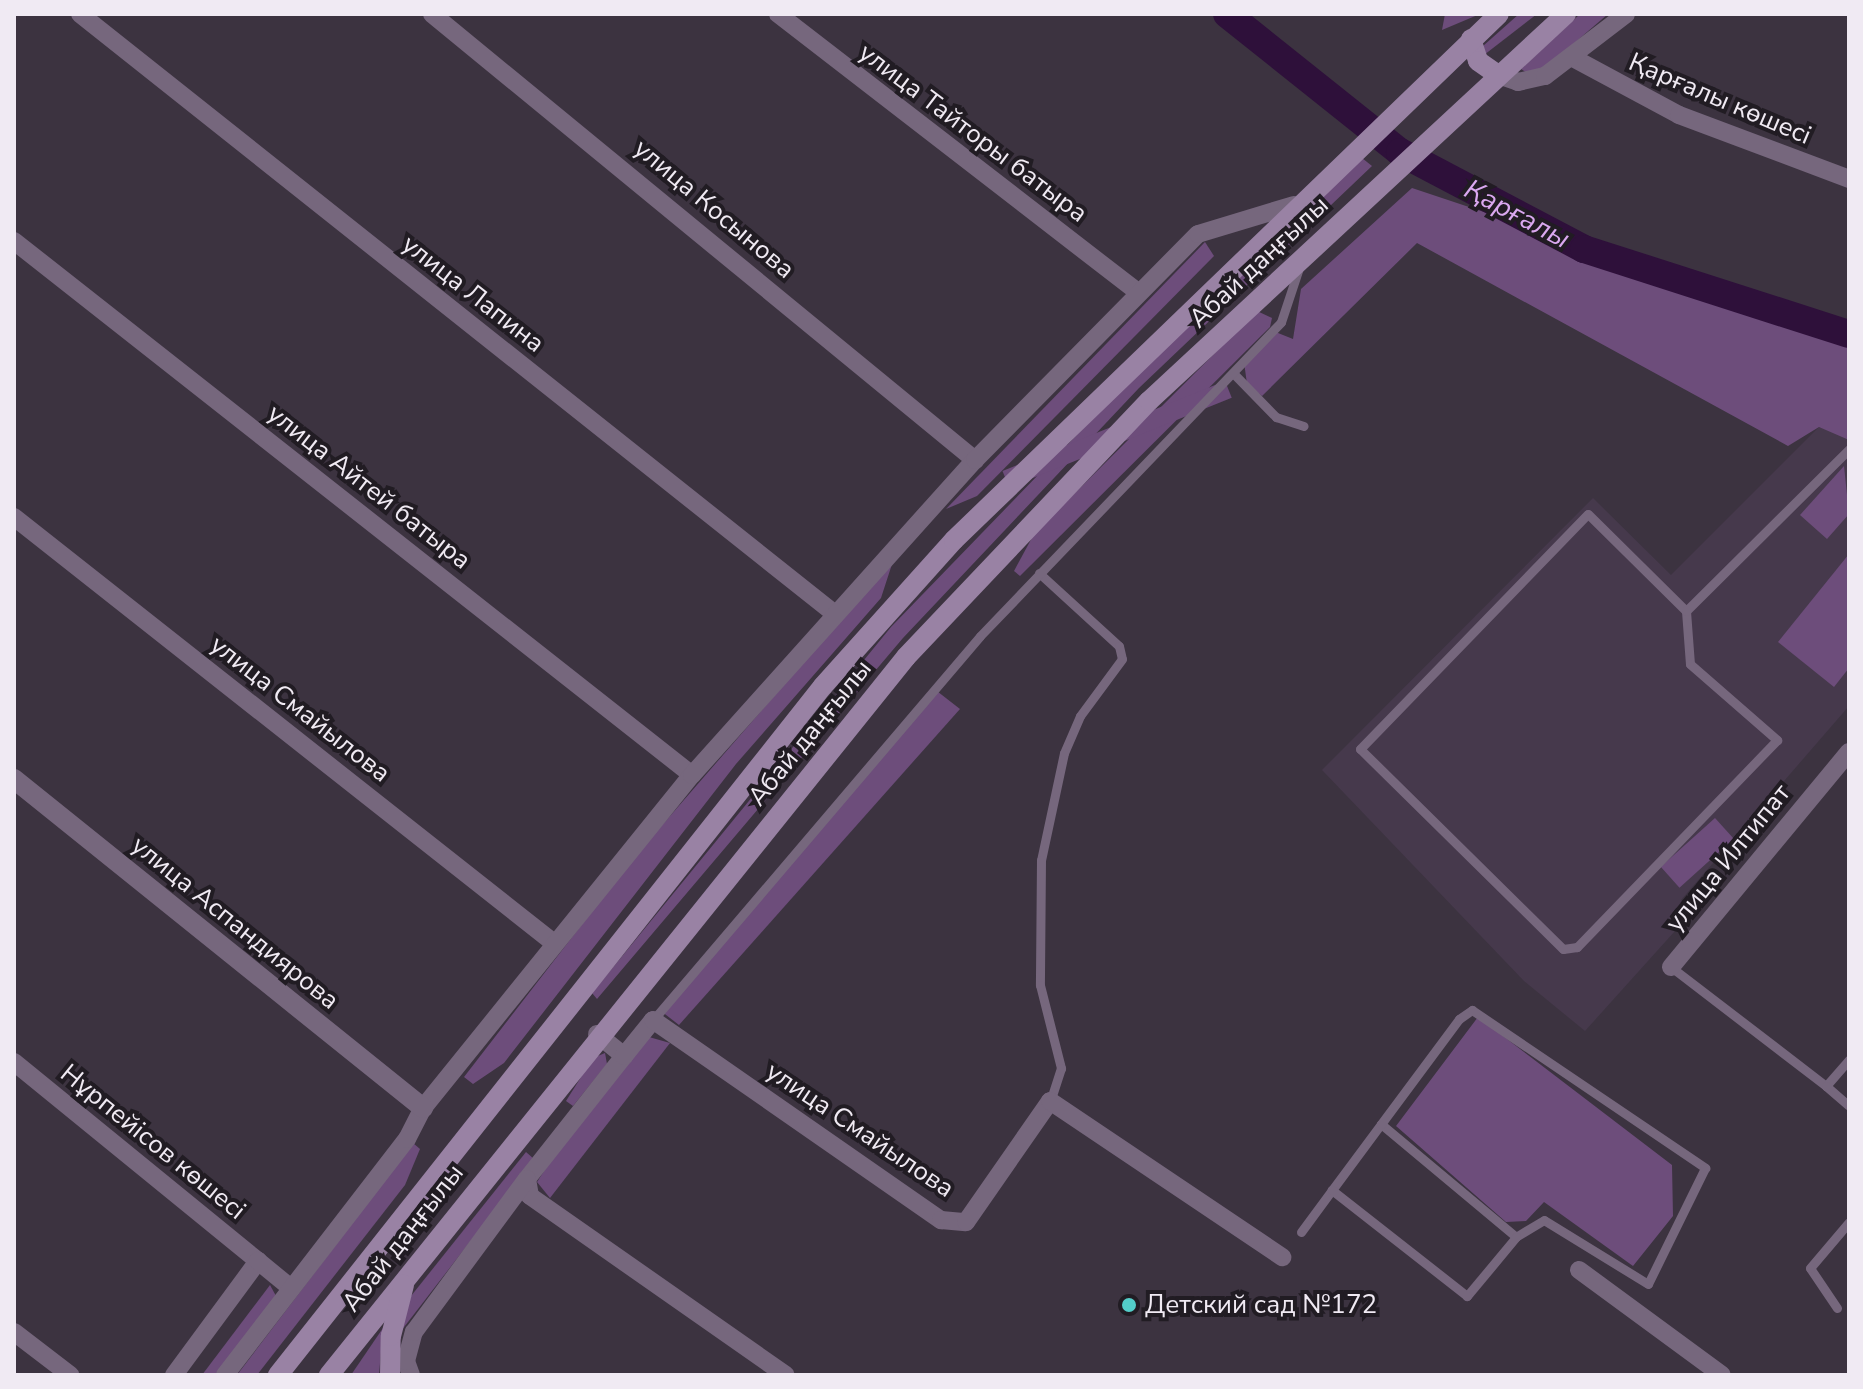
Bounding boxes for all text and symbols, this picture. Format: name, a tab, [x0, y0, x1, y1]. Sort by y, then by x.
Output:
street label: улица Тайторы батыра	[853, 37, 1093, 229]
street label: Қарғалы көшесі	[1624, 47, 1816, 151]
street label: улица Косынова	[627, 133, 801, 285]
water label: Қарғалы	[1458, 172, 1576, 256]
street label: Абай даңғылы	[1183, 190, 1335, 334]
street label: улица Лапина	[396, 229, 550, 359]
street label: улица Айтей батыра	[261, 398, 477, 576]
street label: улица Смайылова	[204, 629, 396, 789]
street label: Абай даңғылы	[742, 654, 878, 812]
street label: улица Илтипат	[1659, 778, 1797, 938]
street label: улица Аспандиярова	[125, 830, 345, 1016]
street label: улица Смайылова	[760, 1056, 960, 1204]
street label: Нұрпейісов көшесі	[54, 1058, 252, 1226]
street label: Абай даңғылы	[336, 1158, 470, 1318]
place label: Детский сад №172	[1145, 1289, 1377, 1321]
marker: Детский сад №172	[1120, 1296, 1138, 1314]

